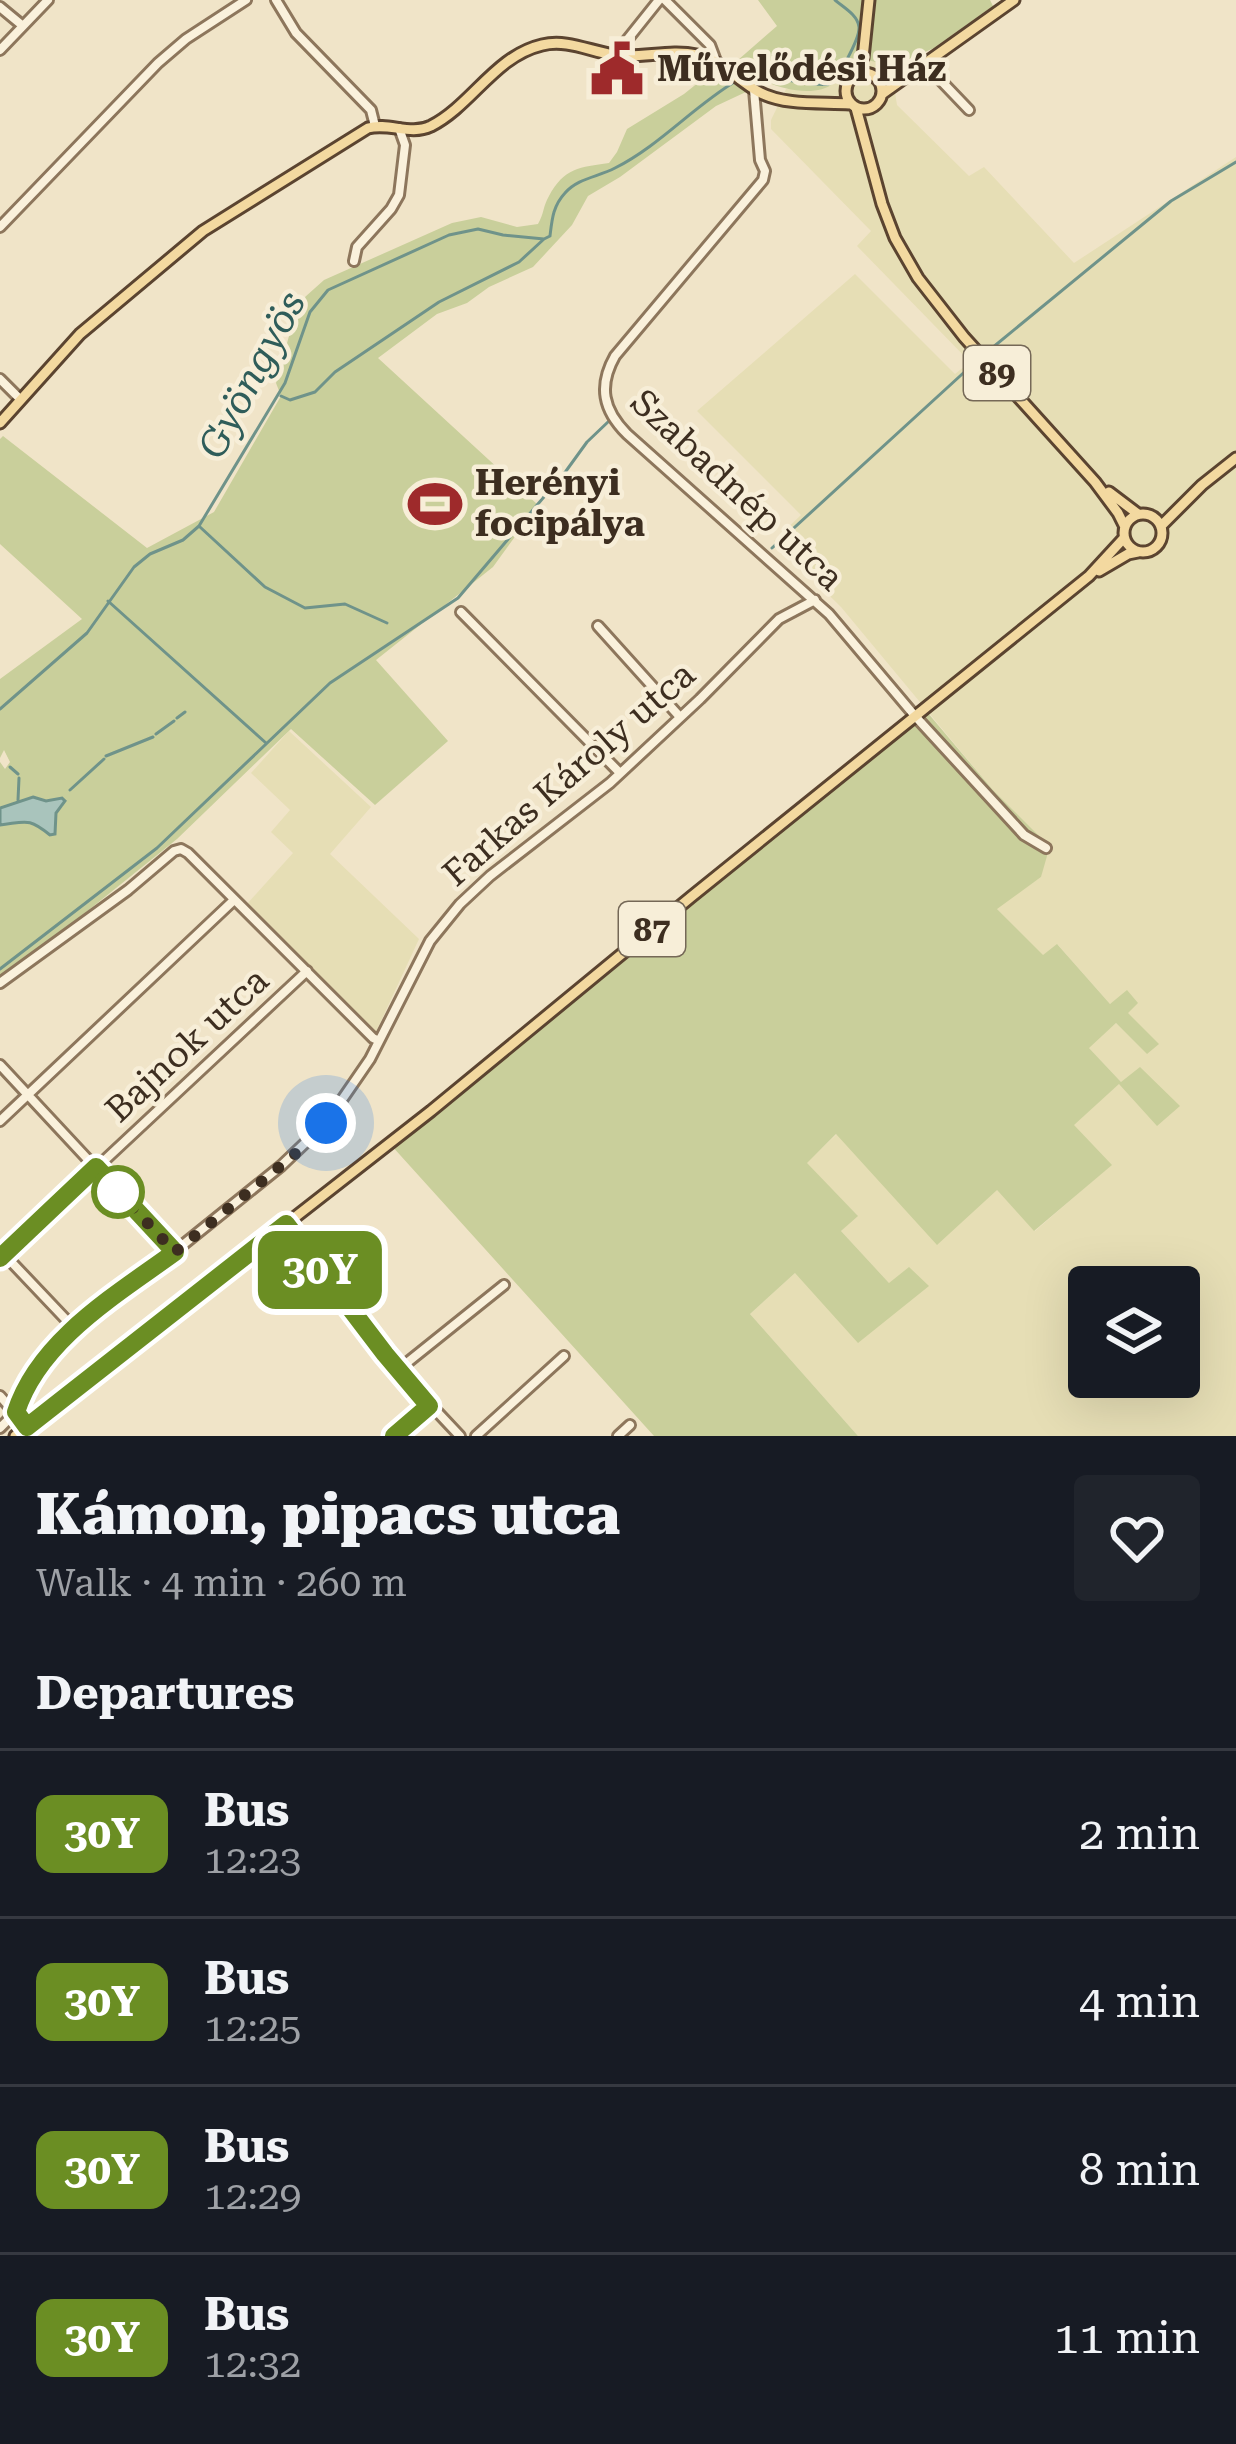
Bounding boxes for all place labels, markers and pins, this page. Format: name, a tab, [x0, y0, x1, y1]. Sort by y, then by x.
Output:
public building icon: Művelődési Ház	[588, 40, 646, 98]
place label: Művelődési Ház	[657, 48, 946, 90]
place label: Herényi focipálya	[475, 462, 645, 545]
sports icon: Herényi focipálya	[406, 475, 464, 533]
unlabelled marker	[93, 1167, 143, 1217]

